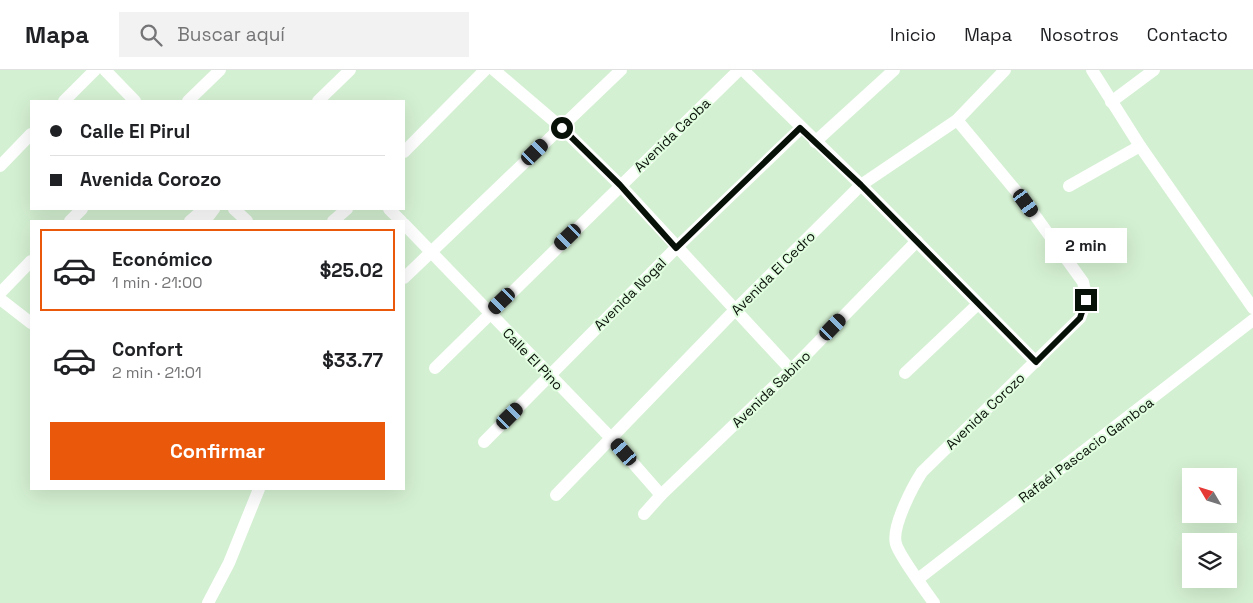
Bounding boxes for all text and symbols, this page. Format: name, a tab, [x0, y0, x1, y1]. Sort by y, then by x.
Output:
search box	[119, 12, 469, 57]
text: Mapa	[25, 19, 89, 50]
icon: search	[137, 21, 165, 49]
text: Buscar aquí	[177, 22, 285, 47]
text: Inicio	[890, 23, 936, 46]
text: Mapa	[964, 23, 1012, 46]
text: Nosotros	[1040, 23, 1119, 46]
text: Contacto	[1147, 23, 1228, 46]
street label: Avenida Caoba	[630, 94, 714, 176]
route start	[551, 117, 573, 139]
text: Calle El Pirul	[80, 119, 190, 144]
car	[518, 136, 551, 168]
text: Avenida Corozo	[80, 167, 222, 192]
car	[1011, 186, 1040, 220]
car	[551, 221, 584, 253]
street label: Avenida El Cedro	[727, 227, 819, 319]
callout: 2 min	[1045, 228, 1127, 262]
text: 2 min	[1065, 235, 1107, 256]
text: Económico	[112, 247, 213, 272]
icon: car	[52, 248, 97, 293]
street label: Avenida Nogal	[590, 254, 670, 334]
text: $25.02	[320, 258, 383, 283]
text: 1 min · 21:00	[112, 272, 202, 293]
car	[485, 285, 518, 317]
route end	[1075, 289, 1097, 311]
car	[817, 311, 848, 343]
street label: Calle El Pino	[499, 324, 567, 394]
text: Confort	[112, 337, 183, 362]
icon: car	[52, 338, 97, 383]
street label: Avenida Sabino	[728, 347, 814, 431]
text: $33.77	[322, 348, 383, 373]
text: 2 min · 21:01	[112, 362, 202, 383]
street label: Avenida Corozo	[942, 369, 1028, 453]
street label: Rafaél Pascacio Gamboa	[1015, 393, 1157, 507]
car	[494, 400, 525, 432]
button: Confirmar	[50, 422, 385, 480]
car	[608, 436, 639, 468]
north arrow	[1182, 468, 1238, 522]
map controls	[1182, 468, 1237, 588]
button: layers	[1182, 533, 1237, 588]

